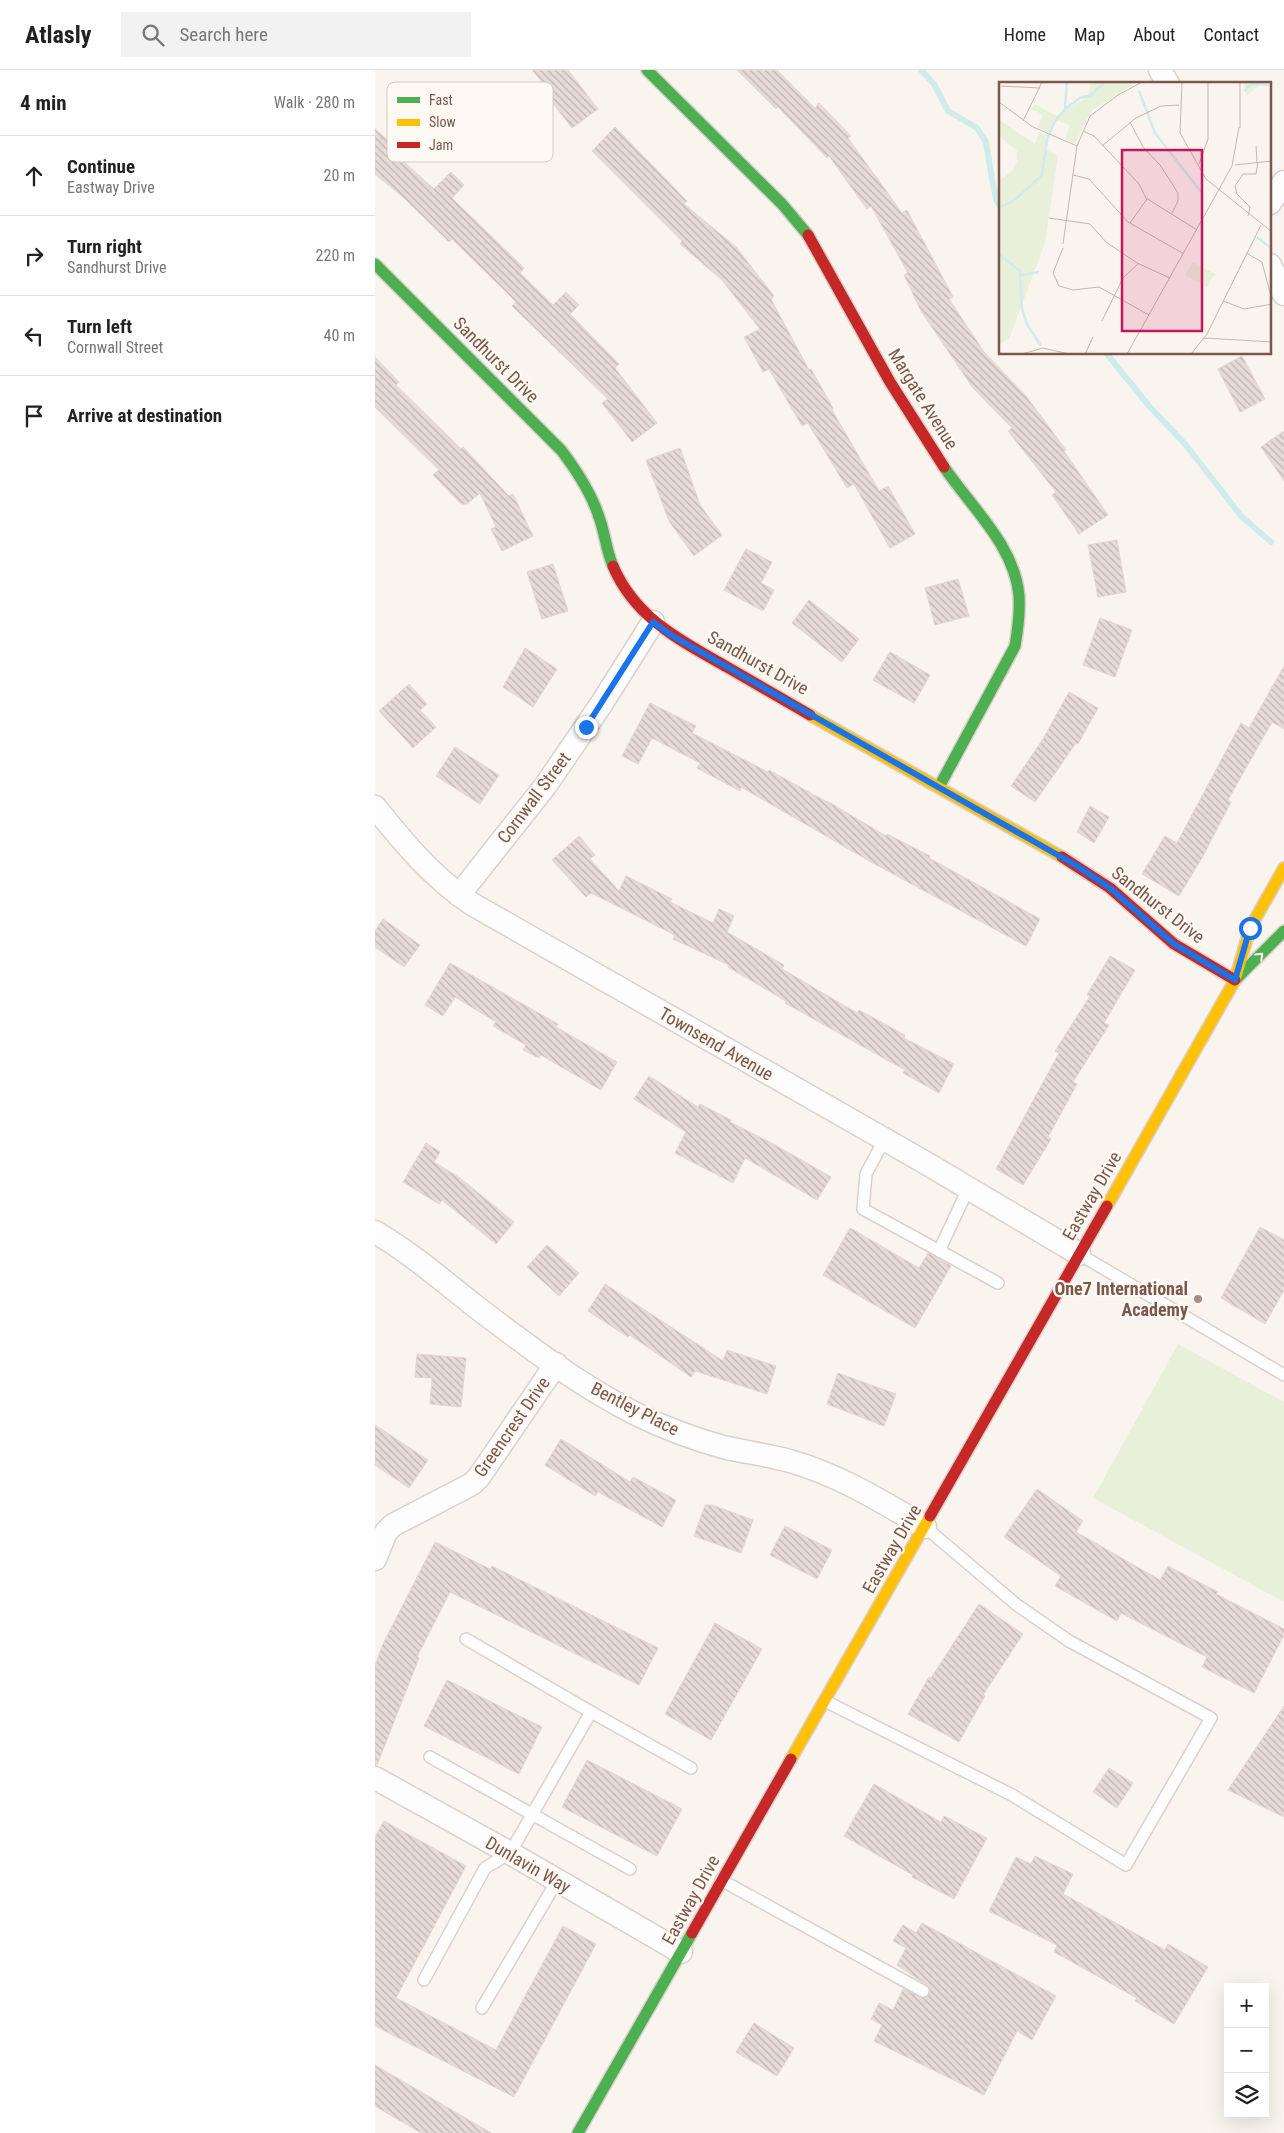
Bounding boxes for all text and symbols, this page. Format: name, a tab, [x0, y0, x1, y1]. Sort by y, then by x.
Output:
search box	[121, 12, 471, 57]
text: Atlasly	[25, 21, 91, 49]
icon: search	[139, 21, 167, 49]
text: Search here	[179, 23, 268, 46]
text: Home	[1004, 24, 1046, 45]
text: Map	[1074, 24, 1105, 45]
text: About	[1133, 24, 1175, 45]
text: Contact	[1203, 24, 1259, 45]
legend	[387, 82, 553, 162]
inset map	[999, 82, 1271, 355]
text: 4 min	[20, 91, 67, 115]
text: Fast	[429, 92, 453, 108]
text: Walk · 280 m	[274, 93, 355, 112]
text: Slow	[429, 114, 456, 130]
text: Jam	[429, 137, 453, 153]
text: Continue	[67, 155, 135, 178]
icon: ahead	[20, 162, 48, 190]
text: 20 m	[323, 166, 355, 185]
text: Eastway Drive	[67, 178, 155, 197]
text: Turn right	[67, 235, 142, 258]
icon: right	[20, 242, 48, 270]
text: 220 m	[316, 246, 355, 265]
text: Sandhurst Drive	[67, 258, 167, 277]
street label: Sandhurst Drive	[449, 313, 543, 407]
text: Turn left	[67, 315, 132, 338]
icon: left	[20, 322, 48, 350]
text: 40 m	[323, 326, 355, 345]
text: Cornwall Street	[67, 338, 163, 357]
street label: Margate Avenue	[884, 345, 963, 453]
icon: arrive	[20, 402, 48, 430]
text: Arrive at destination	[67, 404, 222, 427]
street label: Sandhurst Drive	[704, 626, 812, 699]
route end	[575, 716, 598, 739]
street label: Cornwall Street	[493, 748, 575, 847]
street label: Sandhurst Drive	[1108, 862, 1209, 947]
route start	[1239, 917, 1262, 940]
one-way arrow	[1254, 953, 1263, 962]
street label: Townsend Avenue	[655, 1002, 777, 1085]
street label: Eastway Drive	[1058, 1148, 1125, 1244]
place label: One7 International Academy	[1054, 1278, 1188, 1320]
marker: One7 International Academy	[1192, 1293, 1204, 1305]
street label: Greencrest Drive	[469, 1373, 554, 1481]
street label: Bentley Place	[588, 1377, 683, 1440]
street label: Eastway Drive	[858, 1501, 925, 1597]
street label: Dunlavin Way	[482, 1832, 575, 1898]
street label: Eastway Drive	[657, 1851, 724, 1948]
map controls	[1224, 1983, 1269, 2118]
button: +	[1224, 1983, 1269, 2028]
button: −	[1224, 2028, 1269, 2073]
button: layers	[1224, 2073, 1269, 2118]

